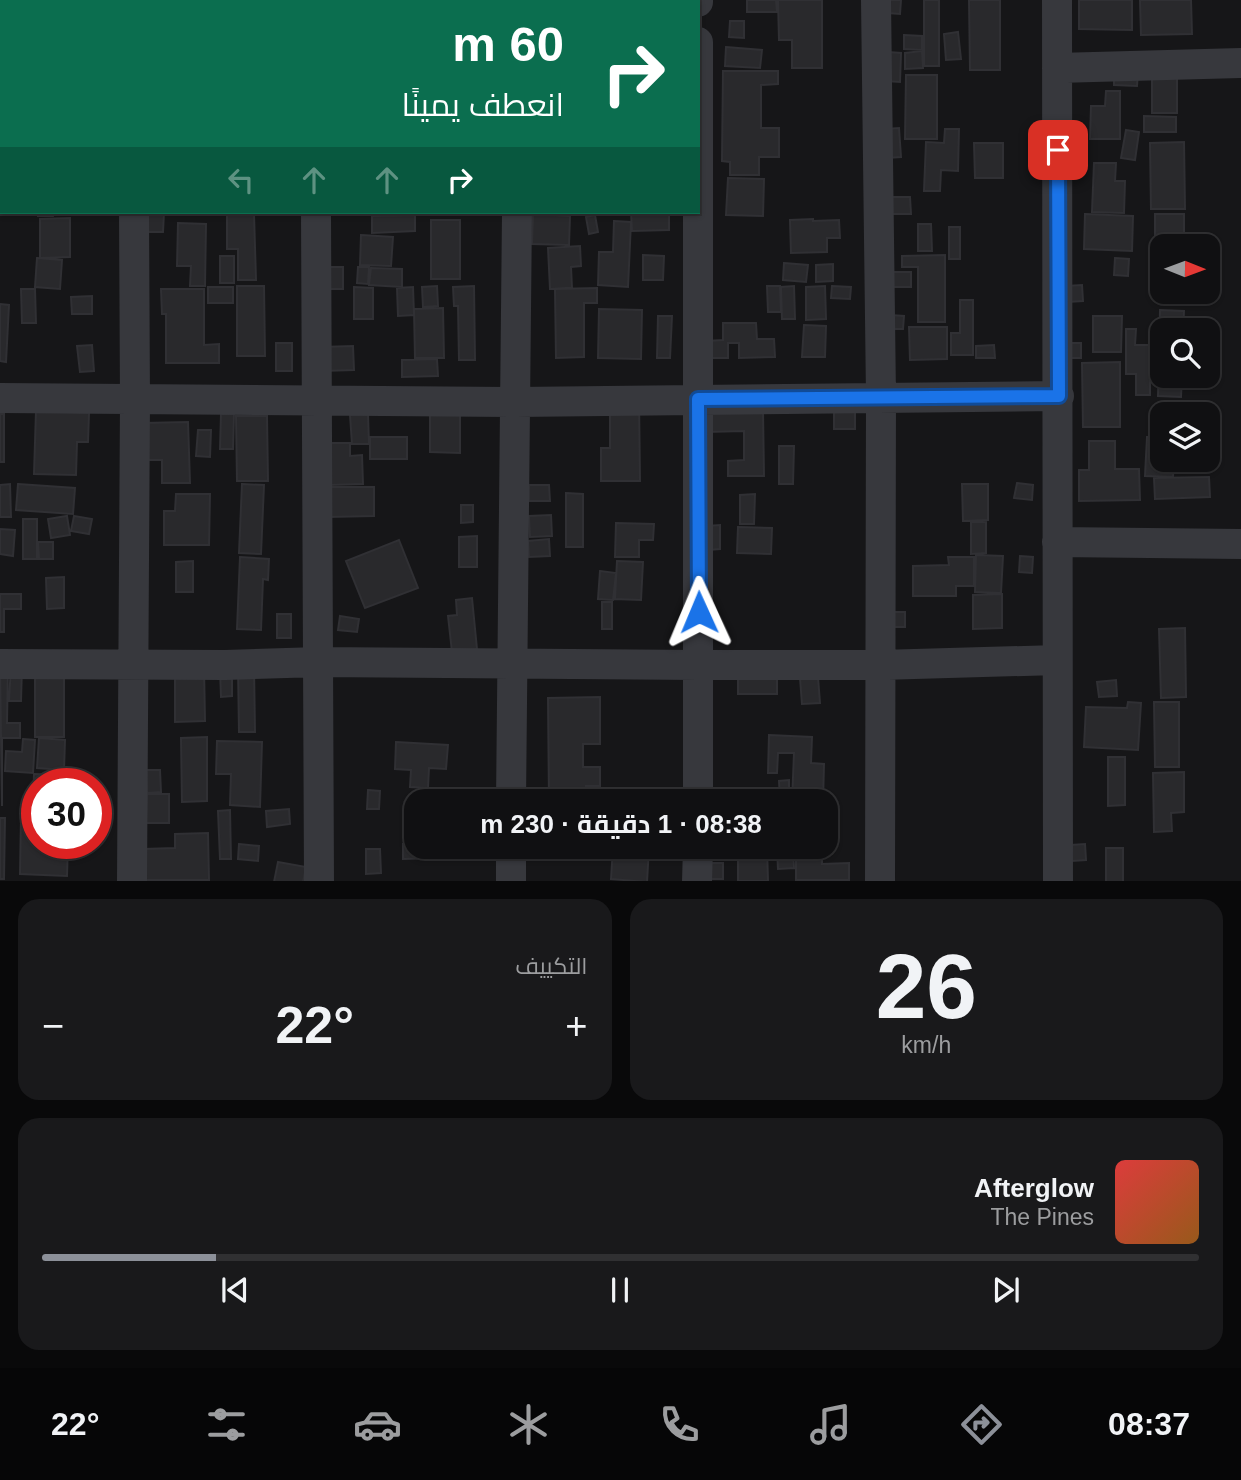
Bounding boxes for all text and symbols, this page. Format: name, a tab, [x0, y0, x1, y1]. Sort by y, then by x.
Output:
text: 60 m	[452, 17, 564, 71]
icon: right	[588, 28, 679, 119]
text: انعطف يمينًا	[401, 87, 564, 123]
pin	[1028, 120, 1088, 180]
icon: arrive	[1039, 131, 1077, 169]
icon: left	[222, 161, 260, 199]
icon: ahead	[295, 161, 333, 199]
icon: ahead	[368, 161, 406, 199]
icon: right	[441, 161, 479, 199]
north arrow	[1150, 234, 1220, 304]
map controls	[1150, 234, 1220, 472]
button: search	[1150, 318, 1220, 388]
button: layers	[1150, 402, 1220, 472]
position arrow	[662, 575, 736, 649]
speed limit sign: 30	[21, 768, 112, 859]
text: 08:38 · 1 دقيقة · 230 m	[480, 809, 762, 839]
text: 26	[876, 936, 977, 1037]
text: التكييف	[515, 953, 588, 979]
text: 22°	[275, 996, 354, 1054]
text: −	[42, 1005, 64, 1047]
text: +	[565, 1005, 587, 1047]
text: km/h	[901, 1032, 951, 1058]
text: Afterglow	[974, 1173, 1094, 1203]
text: The Pines	[990, 1204, 1094, 1230]
icon: previous	[216, 1271, 254, 1309]
icon: pause	[601, 1271, 639, 1309]
icon: next	[987, 1271, 1025, 1309]
icon: filters	[202, 1400, 251, 1449]
icon: car	[353, 1400, 402, 1449]
icon: climate	[504, 1400, 553, 1449]
icon: phone	[655, 1400, 704, 1449]
icon: music	[806, 1400, 855, 1449]
icon: directions	[957, 1400, 1006, 1449]
text: 22°	[51, 1406, 99, 1442]
text: 08:37	[1108, 1406, 1190, 1442]

